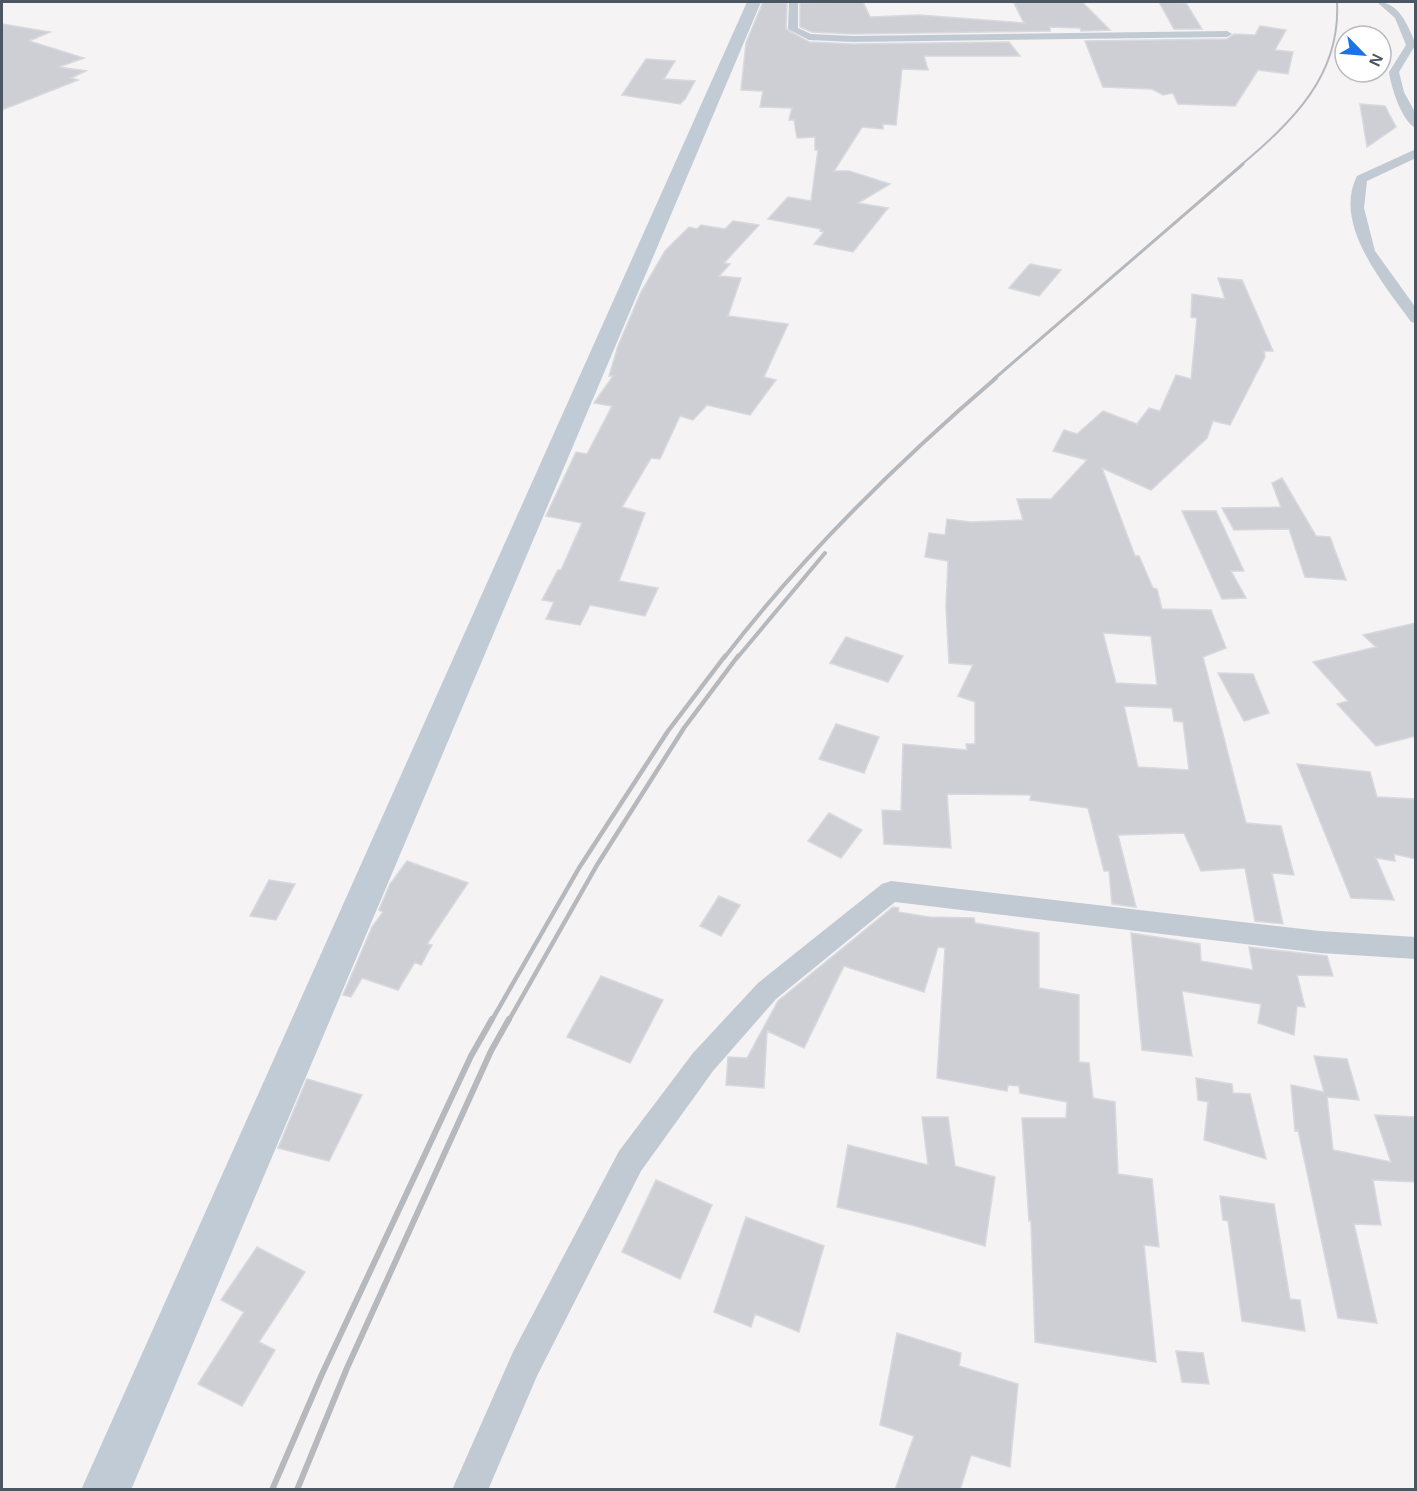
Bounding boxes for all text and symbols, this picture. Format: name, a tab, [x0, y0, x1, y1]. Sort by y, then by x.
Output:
north arrow	[1333, 24, 1393, 84]
text: N	[1366, 51, 1386, 69]

